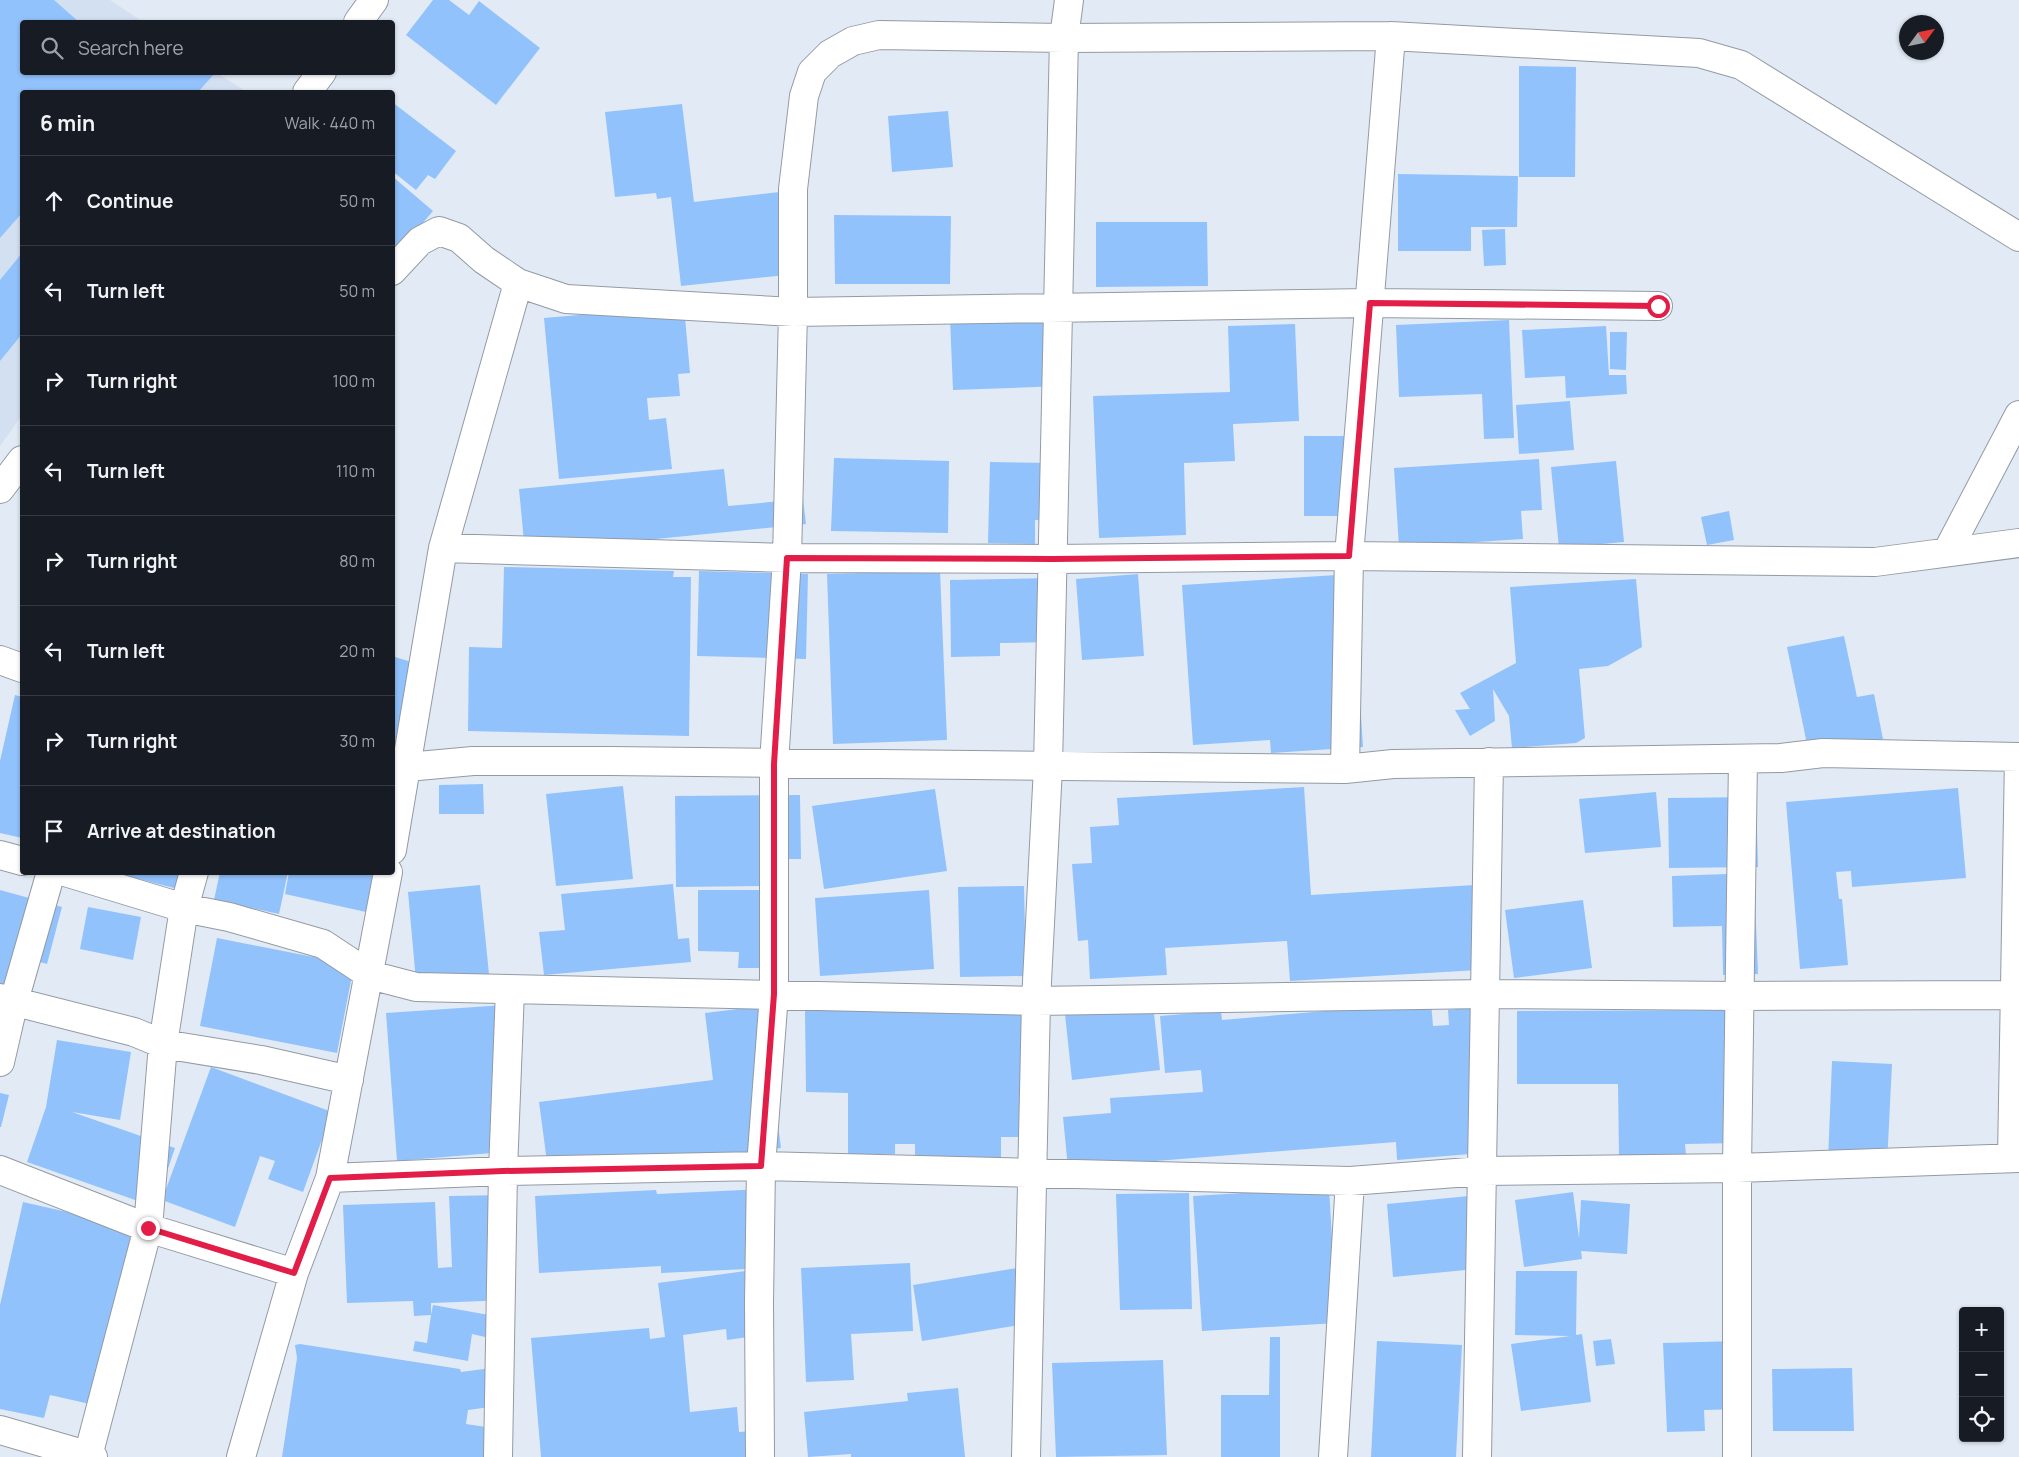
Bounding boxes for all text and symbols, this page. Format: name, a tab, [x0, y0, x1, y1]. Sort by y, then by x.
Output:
north arrow	[1899, 15, 1944, 60]
search box	[20, 20, 395, 75]
icon: search	[38, 34, 66, 62]
text: Search here	[78, 35, 184, 61]
text: 6 min	[40, 109, 95, 137]
text: Walk · 440 m	[285, 112, 375, 134]
icon: ahead	[40, 187, 68, 215]
text: Continue	[87, 188, 173, 214]
text: 50 m	[339, 190, 375, 212]
icon: left	[40, 277, 68, 305]
text: Turn left	[87, 278, 165, 304]
text: 50 m	[339, 280, 375, 302]
route start	[1647, 295, 1670, 318]
icon: right	[40, 367, 68, 395]
text: Turn right	[87, 368, 177, 394]
text: 100 m	[332, 370, 375, 392]
icon: left	[40, 457, 68, 485]
text: Turn left	[87, 458, 165, 484]
text: 110 m	[336, 460, 375, 482]
icon: right	[40, 547, 68, 575]
text: Turn right	[87, 548, 177, 574]
text: 80 m	[339, 550, 375, 572]
icon: left	[40, 637, 68, 665]
text: Turn left	[87, 638, 165, 664]
text: 20 m	[339, 640, 375, 662]
icon: right	[40, 727, 68, 755]
text: Turn right	[87, 728, 177, 754]
text: 30 m	[340, 730, 375, 752]
icon: arrive	[40, 817, 68, 845]
text: Arrive at destination	[87, 818, 276, 844]
route end	[137, 1217, 160, 1240]
map controls	[1959, 1307, 2004, 1442]
button: +	[1959, 1307, 2004, 1352]
button: −	[1959, 1352, 2004, 1397]
button: locate	[1959, 1397, 2004, 1442]

